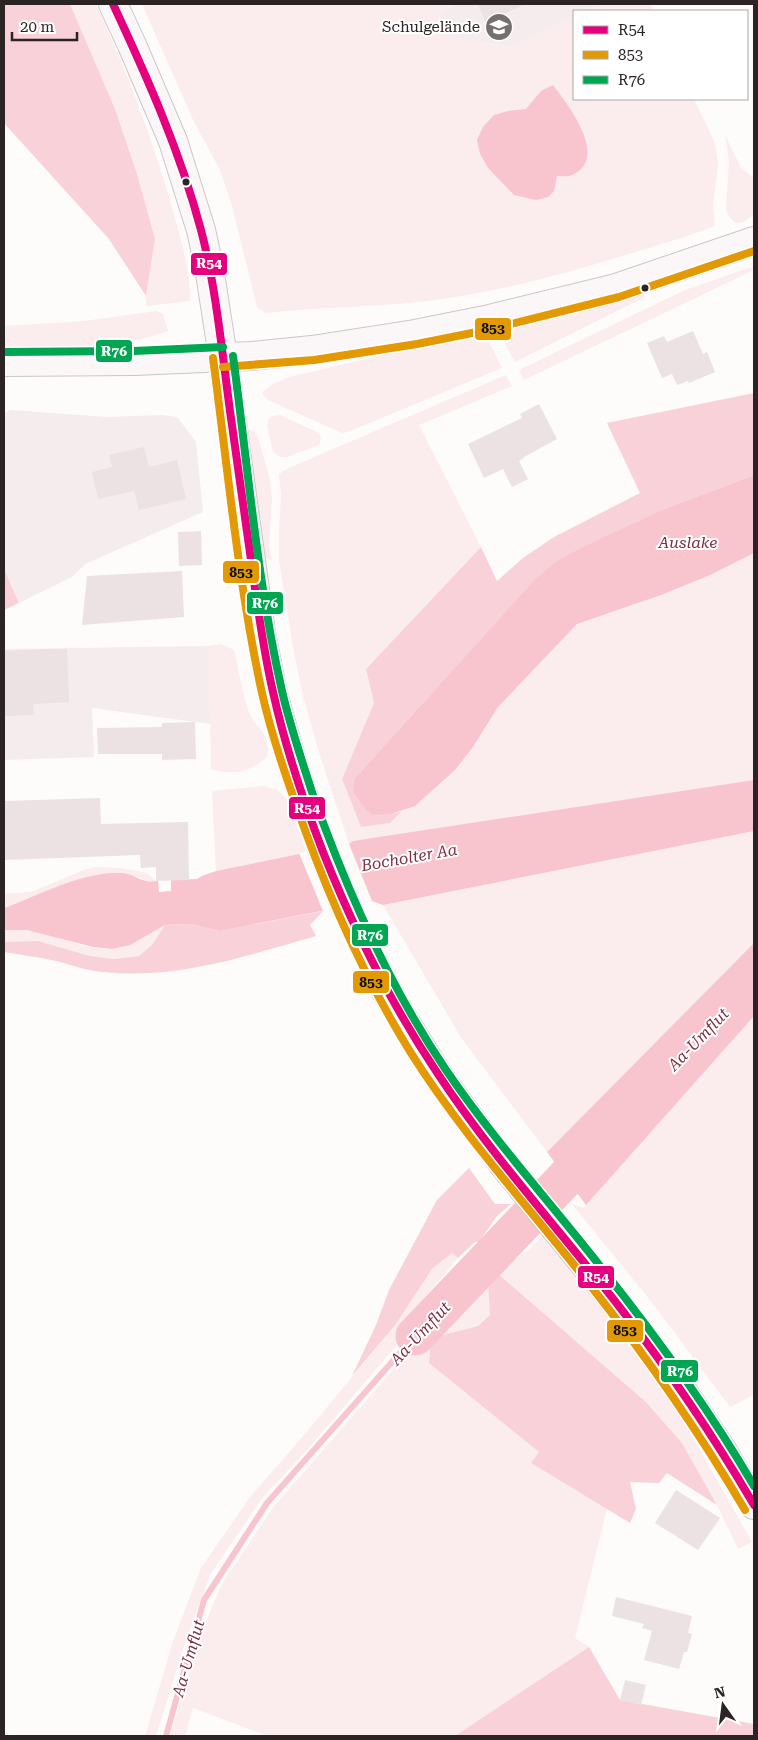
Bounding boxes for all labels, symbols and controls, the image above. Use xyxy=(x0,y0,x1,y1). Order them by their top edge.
scale bar xyxy=(12,10,78,42)
legend xyxy=(573,10,748,100)
school or university icon: Schulgelände xyxy=(484,12,514,42)
text: 20 m xyxy=(20,18,55,36)
place label: Schulgelände xyxy=(382,18,480,36)
text: R54 xyxy=(618,21,646,39)
text: 853 xyxy=(618,46,643,64)
text: R76 xyxy=(618,71,645,89)
unlabelled marker xyxy=(181,177,191,187)
line badge: R54 xyxy=(190,252,228,276)
text: R54 xyxy=(196,255,222,271)
unlabelled marker xyxy=(640,283,650,293)
line badge: 853 xyxy=(474,317,512,341)
text: 853 xyxy=(481,320,505,336)
line badge: R76 xyxy=(95,339,133,363)
text: R76 xyxy=(101,343,127,359)
water label: Auslake xyxy=(658,533,717,552)
line badge: 853 xyxy=(222,560,260,584)
text: 853 xyxy=(229,564,253,580)
line badge: R76 xyxy=(246,591,284,615)
text: R76 xyxy=(252,595,278,611)
line badge: R54 xyxy=(288,796,326,820)
text: R54 xyxy=(294,800,320,816)
water label: Bocholter Aa xyxy=(359,840,459,875)
line badge: R76 xyxy=(351,923,389,947)
text: R76 xyxy=(357,927,383,943)
line badge: 853 xyxy=(352,970,390,994)
text: 853 xyxy=(359,974,383,990)
water label: Aa-Umflut xyxy=(663,1004,733,1075)
line badge: R54 xyxy=(577,1265,615,1289)
text: R54 xyxy=(583,1269,609,1285)
water label: Aa-Umflut xyxy=(386,1298,454,1370)
line badge: 853 xyxy=(606,1319,644,1343)
text: 853 xyxy=(613,1322,637,1338)
line badge: R76 xyxy=(660,1359,699,1383)
text: R76 xyxy=(667,1363,693,1379)
water label: Aa-Umflut xyxy=(168,1617,209,1700)
north arrow xyxy=(698,1680,748,1730)
text: N xyxy=(713,1683,727,1701)

